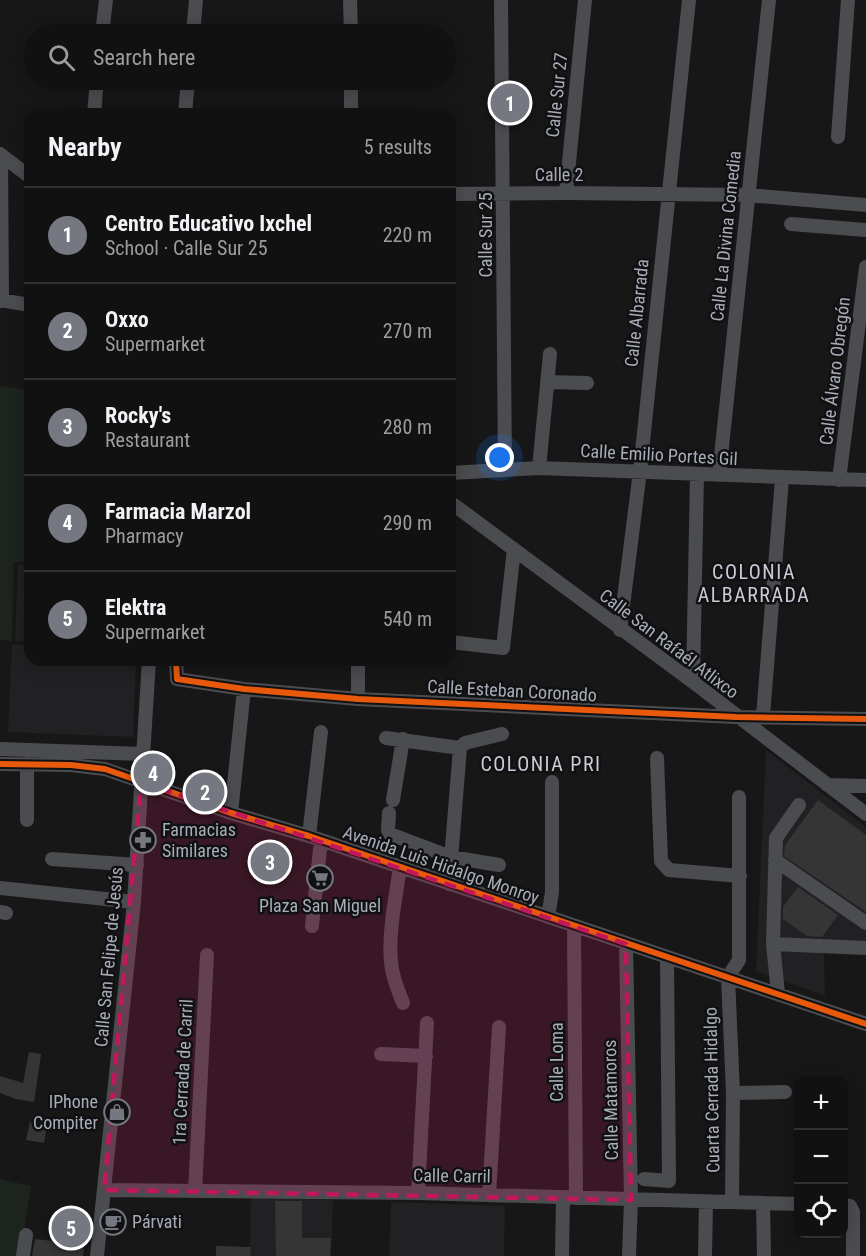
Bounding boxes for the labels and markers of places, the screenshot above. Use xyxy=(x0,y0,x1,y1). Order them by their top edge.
pin: 1 xyxy=(490,80,530,126)
pin: 4 xyxy=(134,750,172,796)
pin: 2 xyxy=(186,770,224,814)
place label: Farmacias Similares xyxy=(162,819,236,861)
pharmacy icon: Farmacias Similares xyxy=(128,825,158,855)
pin: 3 xyxy=(250,840,290,884)
supermarket icon: Plaza San Miguel xyxy=(305,863,335,893)
place label: Plaza San Miguel xyxy=(259,895,381,916)
place label: IPhone Compiter xyxy=(33,1091,99,1133)
shop icon: IPhone Compiter xyxy=(102,1097,132,1127)
pin: 5 xyxy=(52,1206,90,1250)
cafe icon: Párvati xyxy=(98,1207,128,1237)
place label: Párvati xyxy=(132,1211,182,1232)

